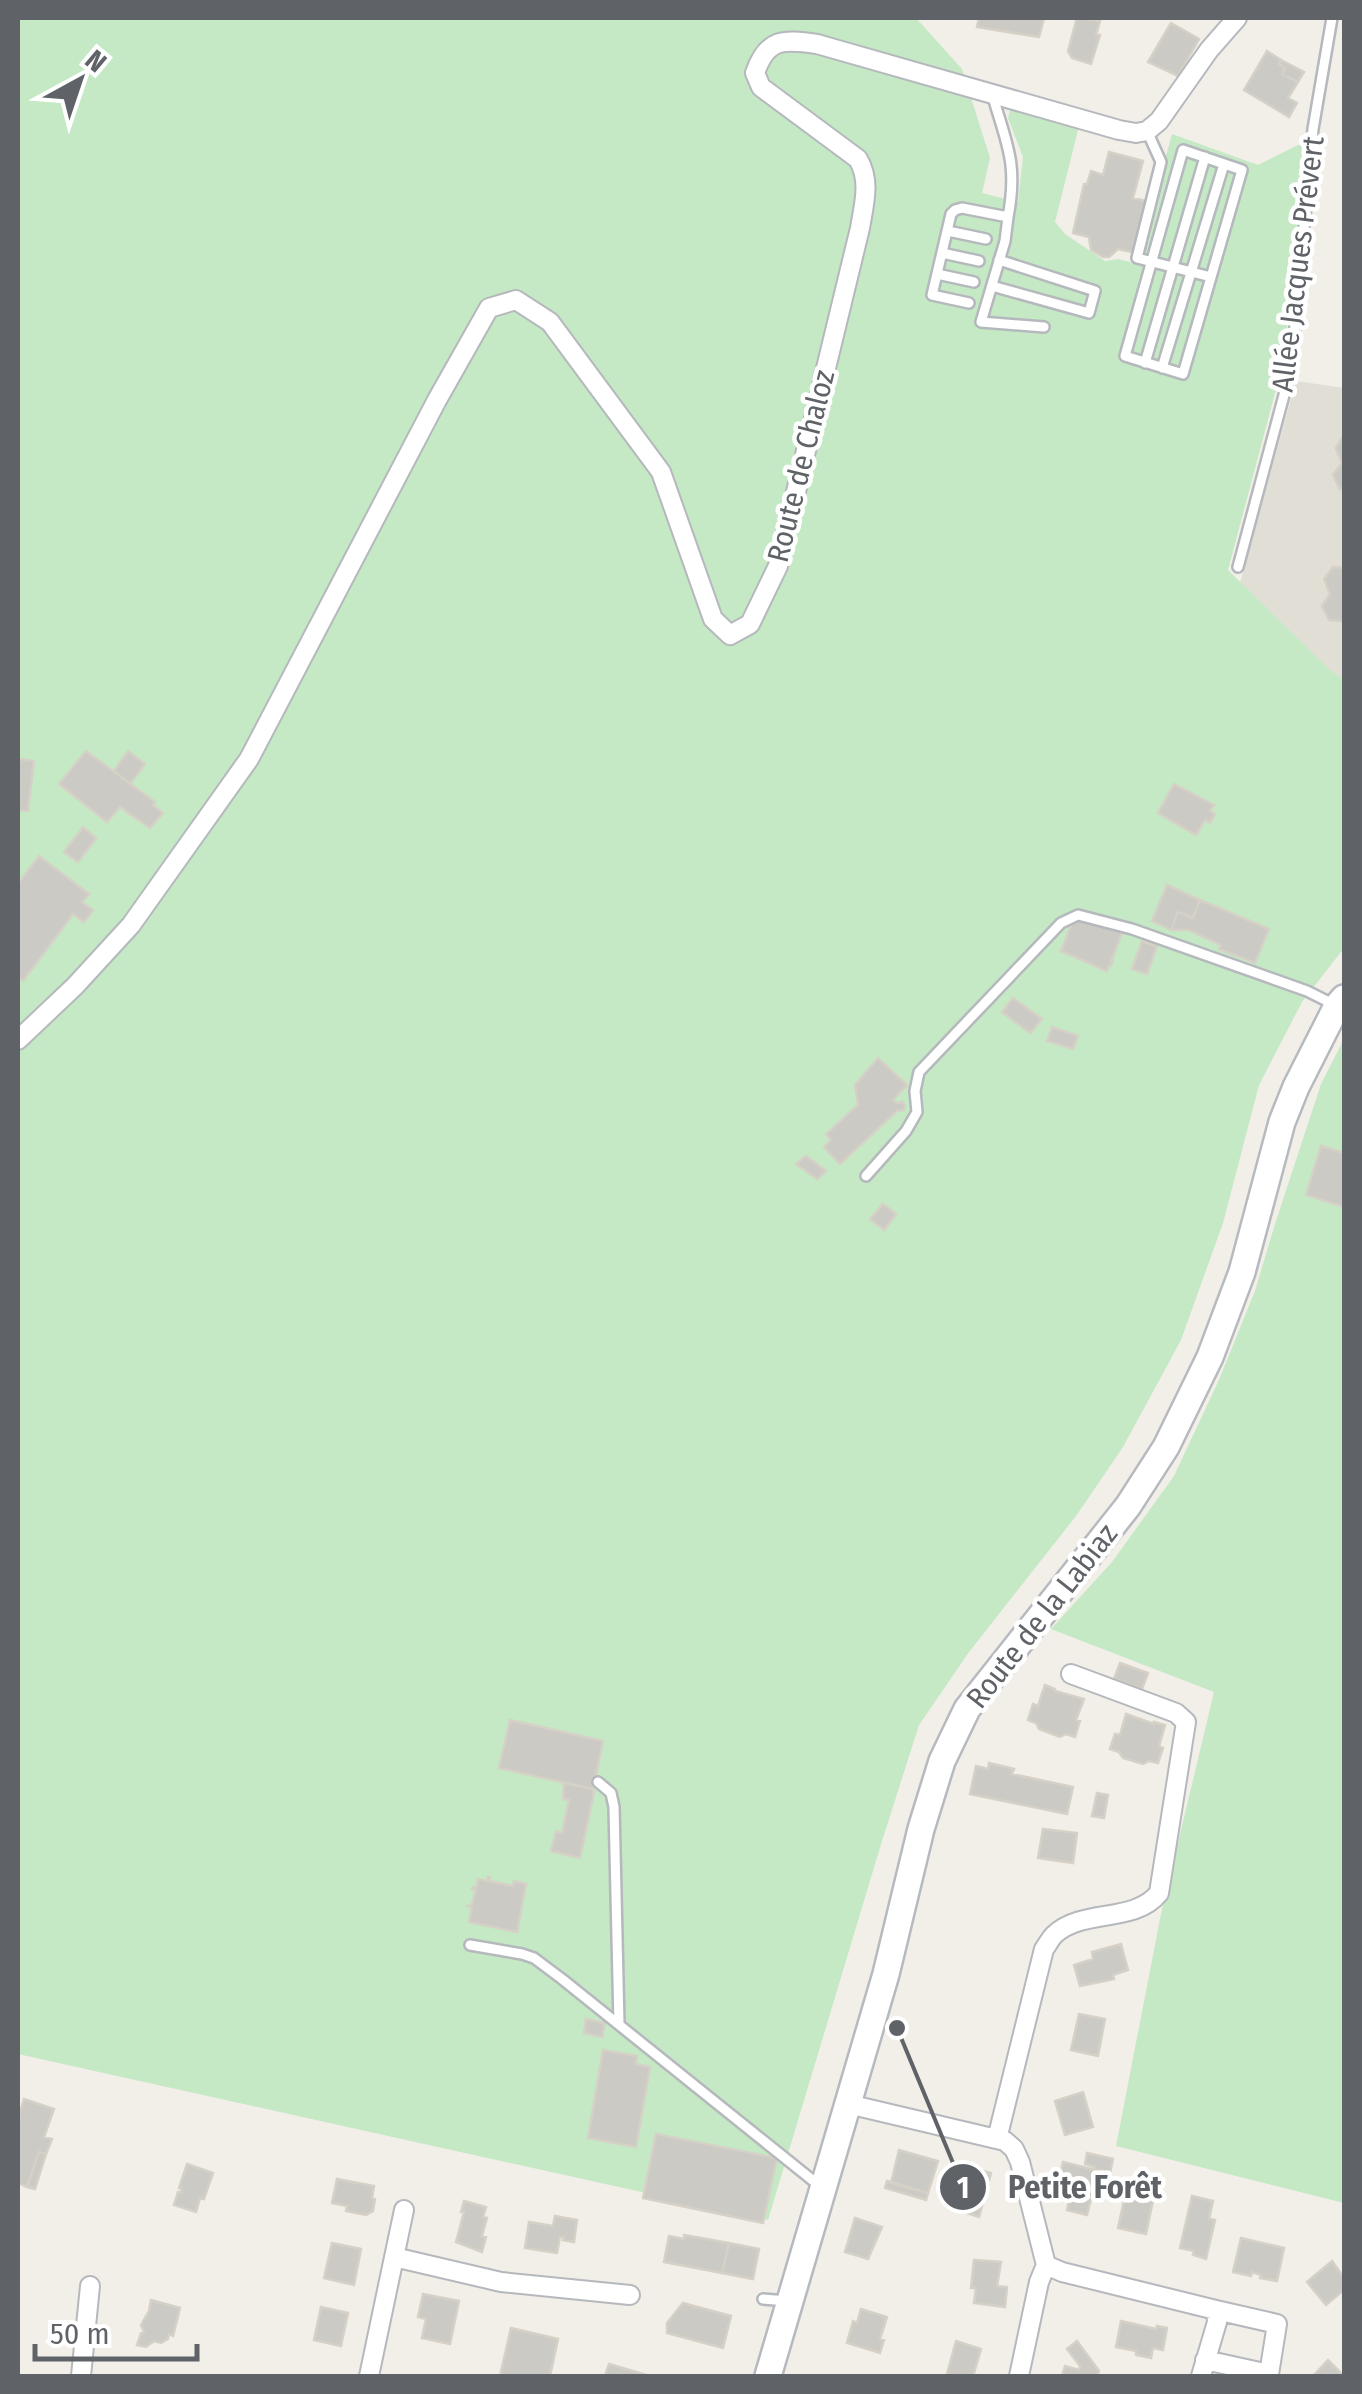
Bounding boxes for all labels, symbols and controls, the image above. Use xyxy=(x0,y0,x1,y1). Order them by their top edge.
north arrow xyxy=(30,30,130,130)
text: N xyxy=(79,43,113,79)
street label: Allée Jacques Prévert xyxy=(1264,134,1332,394)
street label: Route de Chaloz xyxy=(760,366,842,566)
street label: Route de la Labiaz xyxy=(959,1517,1125,1715)
callout: Petite Forêt xyxy=(938,2156,1183,2218)
text: Petite Forêt xyxy=(1008,2168,1163,2206)
text: 1 xyxy=(957,2170,969,2206)
scale bar xyxy=(35,2299,198,2361)
text: 50 m xyxy=(50,2316,110,2352)

